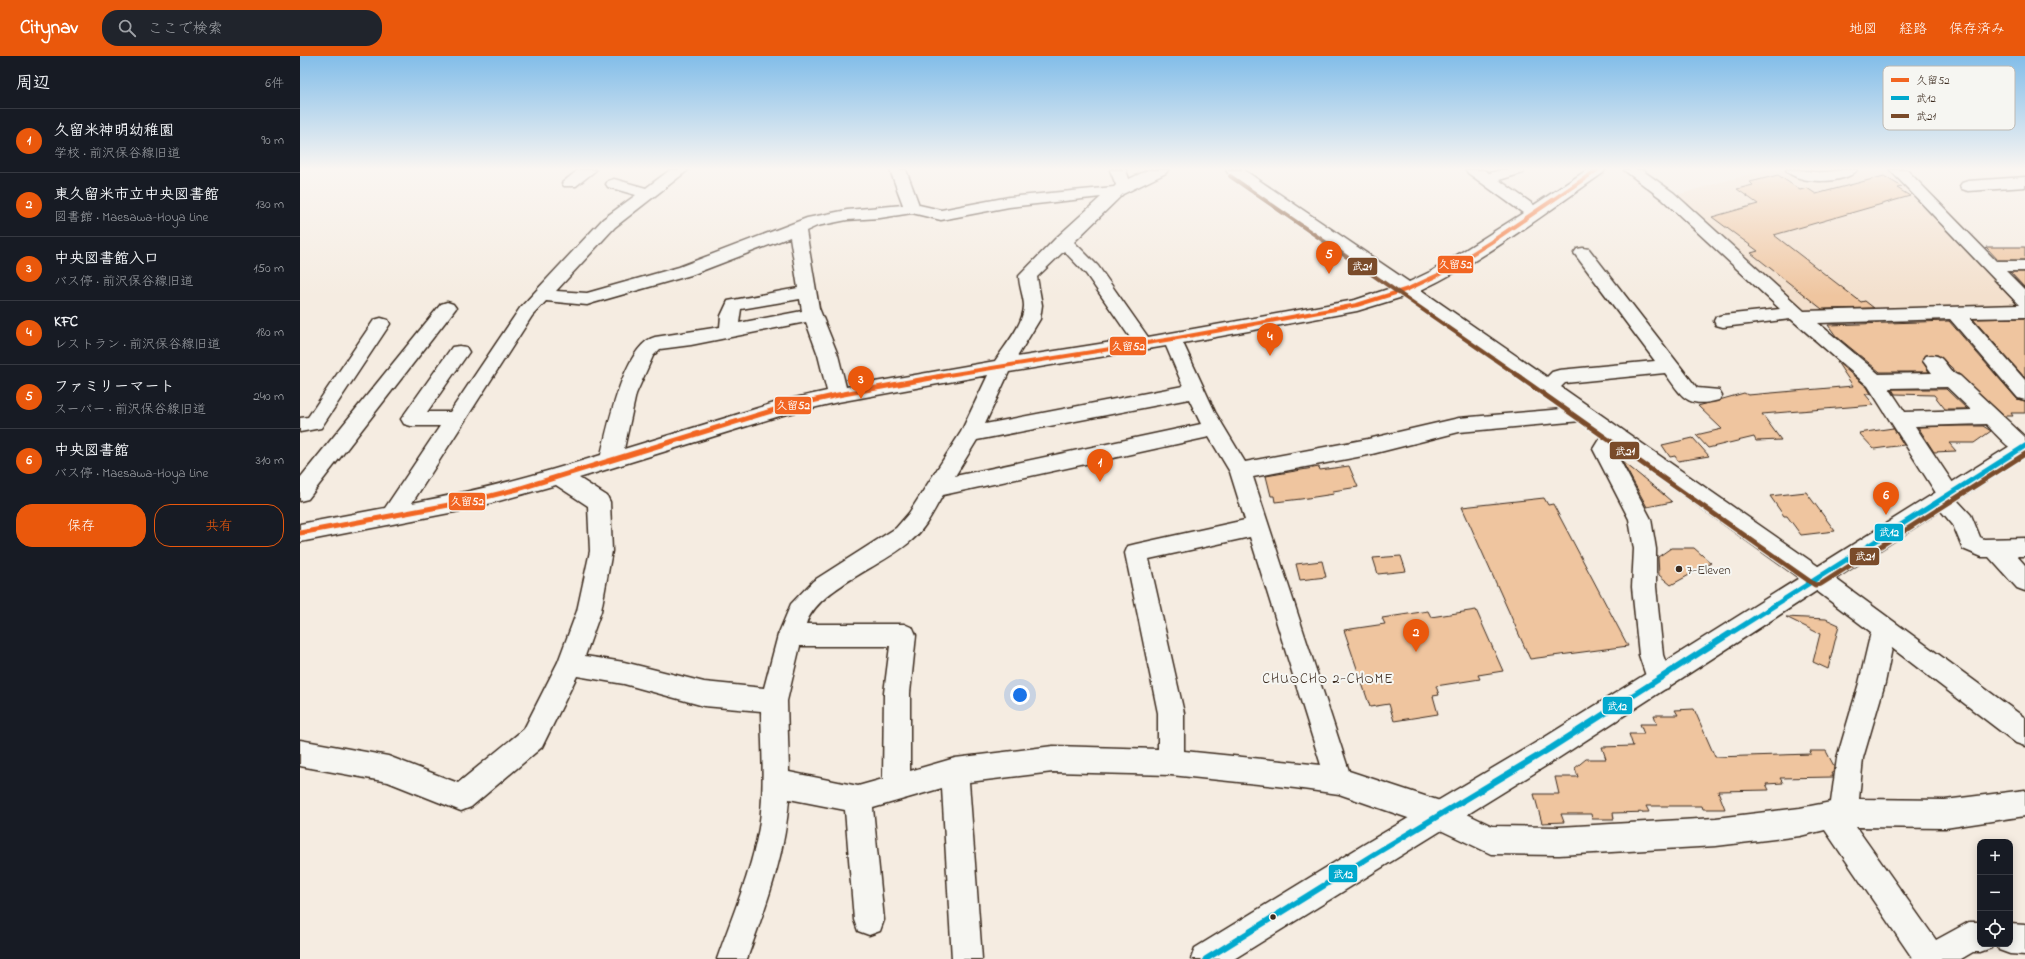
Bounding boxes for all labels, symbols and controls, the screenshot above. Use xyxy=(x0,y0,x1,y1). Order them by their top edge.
search box xyxy=(102,10,382,46)
text: Citynav xyxy=(20,15,78,42)
icon: search xyxy=(116,17,138,39)
text: ここで検索 xyxy=(148,18,223,40)
text: 地図 xyxy=(1849,19,1877,40)
text: 経路 xyxy=(1899,19,1927,40)
text: 保存済み xyxy=(1949,19,2005,40)
legend xyxy=(1883,66,2015,130)
text: 周辺 xyxy=(16,71,50,96)
text: 久留52 xyxy=(1916,73,1950,89)
text: 6件 xyxy=(265,74,284,93)
text: 武12 xyxy=(1916,91,1936,107)
text: 武21 xyxy=(1916,109,1936,125)
text: 久留米神明幼稚園 xyxy=(54,120,174,142)
text: 1 xyxy=(27,131,31,150)
text: 90 m xyxy=(261,131,284,150)
text: 学校 · 前沢保谷線旧道 xyxy=(54,144,180,163)
text: 東久留米市立中央図書館 xyxy=(54,184,219,206)
text: 2 xyxy=(26,195,32,214)
text: 130 m xyxy=(256,195,284,214)
text: 図書館 · Maesawa-Hoya Line xyxy=(54,208,208,227)
pin: 5 xyxy=(1316,241,1342,274)
text: 中央図書館入口 xyxy=(54,248,159,270)
line badge: 久留52 xyxy=(1437,255,1474,274)
line badge: 武21 xyxy=(1347,257,1378,276)
text: 久留52 xyxy=(1438,257,1472,273)
text: 3 xyxy=(26,259,32,278)
text: 150 m xyxy=(253,259,284,278)
text: 武21 xyxy=(1352,259,1372,275)
text: バス停 · 前沢保谷線旧道 xyxy=(54,272,193,291)
text: KFC xyxy=(54,311,78,333)
text: 4 xyxy=(26,323,32,342)
text: 180 m xyxy=(256,323,284,342)
pin: 4 xyxy=(1257,323,1283,356)
text: レストラン · 前沢保谷線旧道 xyxy=(54,335,220,354)
line badge: 久留52 xyxy=(1109,336,1147,356)
text: 久留52 xyxy=(1111,339,1145,355)
pin: 3 xyxy=(848,366,874,399)
text: ファミリーマート xyxy=(54,376,175,398)
text: 5 xyxy=(25,387,33,406)
text: 240 m xyxy=(253,387,284,406)
line badge: 久留52 xyxy=(774,396,812,415)
text: 久留52 xyxy=(776,398,810,414)
text: スーパー · 前沢保谷線旧道 xyxy=(54,400,206,419)
text: 中央図書館 xyxy=(54,440,129,462)
line badge: 武21 xyxy=(1609,441,1640,460)
text: 武21 xyxy=(1615,444,1635,460)
pin: 1 xyxy=(1087,449,1113,482)
text: 6 xyxy=(26,451,32,470)
text: 310 m xyxy=(256,451,284,470)
text: バス停 · Maesawa-Hoya Line xyxy=(54,464,208,483)
pin: 6 xyxy=(1873,482,1899,515)
line badge: 久留52 xyxy=(448,492,486,511)
text: 久留52 xyxy=(450,494,484,510)
button: 保存 xyxy=(16,504,146,547)
button: 共有 xyxy=(154,504,284,547)
line badge: 武12 xyxy=(1874,523,1904,542)
text: 武12 xyxy=(1879,525,1900,541)
line badge: 武21 xyxy=(1849,547,1880,566)
text: 武21 xyxy=(1855,549,1875,565)
place label: 7-Eleven xyxy=(1687,561,1731,580)
marker: 7-Eleven xyxy=(1674,564,1684,574)
pin: 2 xyxy=(1403,619,1429,652)
district label: CHUOCHO 2-CHOME xyxy=(1262,669,1394,690)
your location xyxy=(1010,685,1030,705)
line badge: 武12 xyxy=(1602,696,1633,715)
text: 武12 xyxy=(1607,699,1628,715)
map controls xyxy=(1977,839,2013,947)
button: + xyxy=(1977,839,2013,875)
line badge: 武12 xyxy=(1328,864,1358,883)
text: 武12 xyxy=(1333,867,1354,883)
button: − xyxy=(1977,875,2013,911)
button: locate xyxy=(1977,911,2013,947)
unlabelled marker xyxy=(1268,912,1278,922)

